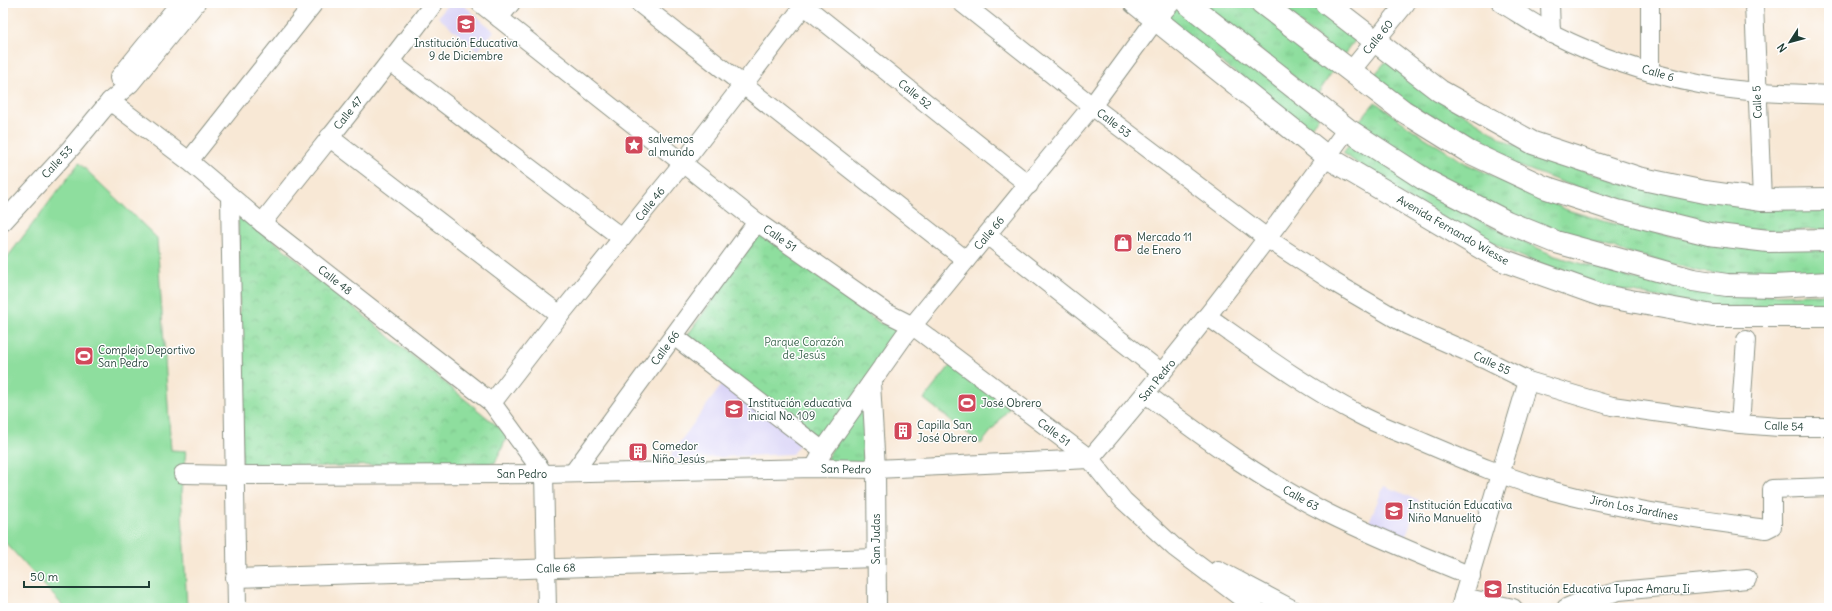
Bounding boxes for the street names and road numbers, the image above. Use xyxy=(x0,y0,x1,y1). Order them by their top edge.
street label: Calle 60 xyxy=(1360,17,1396,57)
street label: Calle 6 xyxy=(1640,62,1676,84)
street label: Calle 52 xyxy=(895,76,935,112)
street label: Calle 5 xyxy=(1749,85,1765,119)
street label: Calle 47 xyxy=(330,93,366,132)
street label: Calle 53 xyxy=(1094,106,1134,140)
street label: Calle 53 xyxy=(38,143,76,181)
street label: Calle 46 xyxy=(632,184,668,224)
street label: Avenida Fernando Wiesse xyxy=(1394,192,1512,268)
street label: Calle 66 xyxy=(971,213,1007,253)
street label: Calle 51 xyxy=(761,221,799,255)
street label: Calle 48 xyxy=(315,262,355,298)
street label: Calle 66 xyxy=(648,328,682,368)
street label: Calle 55 xyxy=(1471,348,1513,378)
street label: San Pedro xyxy=(1136,356,1178,404)
street label: Calle 51 xyxy=(1035,415,1073,449)
street label: Calle 54 xyxy=(1764,418,1804,434)
street label: San Pedro xyxy=(821,462,871,476)
street label: San Pedro xyxy=(497,467,547,481)
street label: Calle 63 xyxy=(1280,482,1322,514)
street label: Jirón Los Jardínes xyxy=(1589,493,1679,523)
street label: San Judas xyxy=(869,513,883,565)
street label: Calle 68 xyxy=(536,560,576,576)

